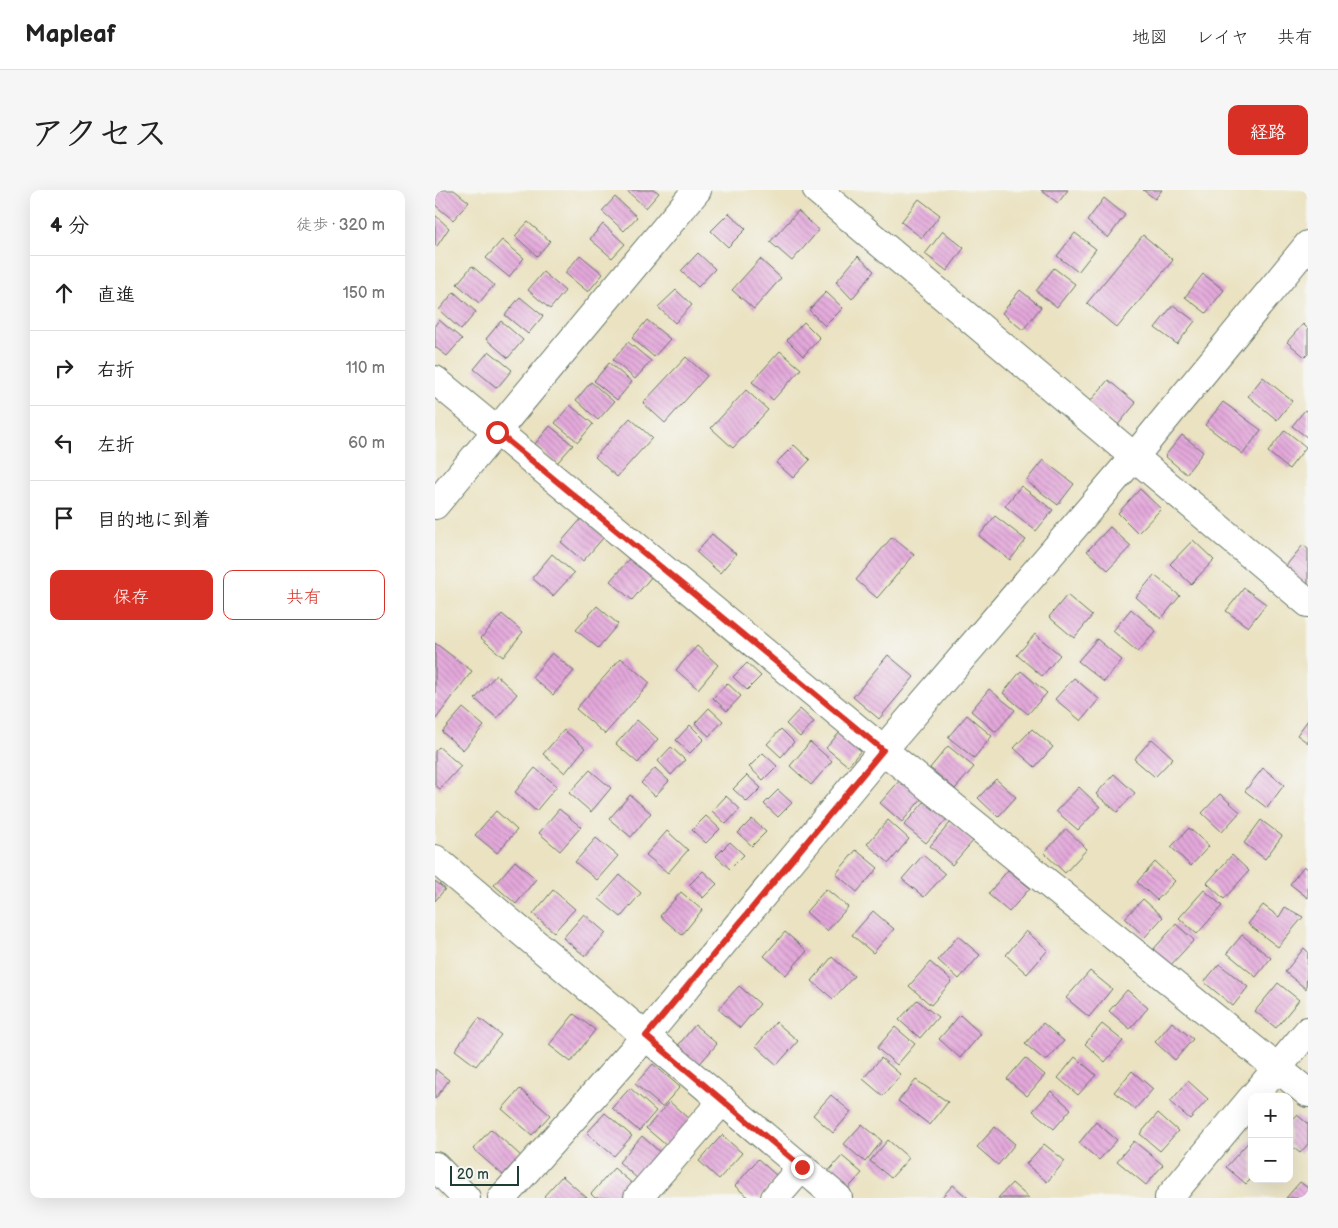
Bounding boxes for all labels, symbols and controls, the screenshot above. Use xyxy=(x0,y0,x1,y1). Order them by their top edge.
text: Mapleaf xyxy=(25,20,116,49)
text: 地図 xyxy=(1132,27,1168,48)
text: レイヤ xyxy=(1196,27,1249,48)
text: 共有 xyxy=(1277,27,1313,48)
button: 経路 xyxy=(1228,105,1308,155)
text: アクセス xyxy=(30,113,168,156)
text: 4 分 xyxy=(50,213,89,238)
text: 徒歩 · 320 m xyxy=(296,216,385,235)
icon: ahead xyxy=(50,279,78,307)
text: 直進 xyxy=(97,284,135,307)
text: 150 m xyxy=(343,284,385,303)
icon: right xyxy=(50,354,78,382)
text: 右折 xyxy=(97,359,135,382)
text: 110 m xyxy=(346,359,385,378)
route start xyxy=(486,421,509,444)
icon: left xyxy=(50,429,78,457)
text: 左折 xyxy=(97,434,135,457)
text: 60 m xyxy=(348,434,385,453)
icon: arrive xyxy=(50,504,78,532)
text: 目的地に到着 xyxy=(97,509,211,532)
button: 保存 xyxy=(50,570,213,620)
button: 共有 xyxy=(223,570,385,620)
map controls xyxy=(1248,1093,1293,1183)
button: + xyxy=(1248,1093,1293,1138)
button: − xyxy=(1248,1138,1293,1183)
route end xyxy=(791,1156,814,1179)
scale bar xyxy=(450,1163,519,1186)
text: 20 m xyxy=(457,1166,489,1183)

